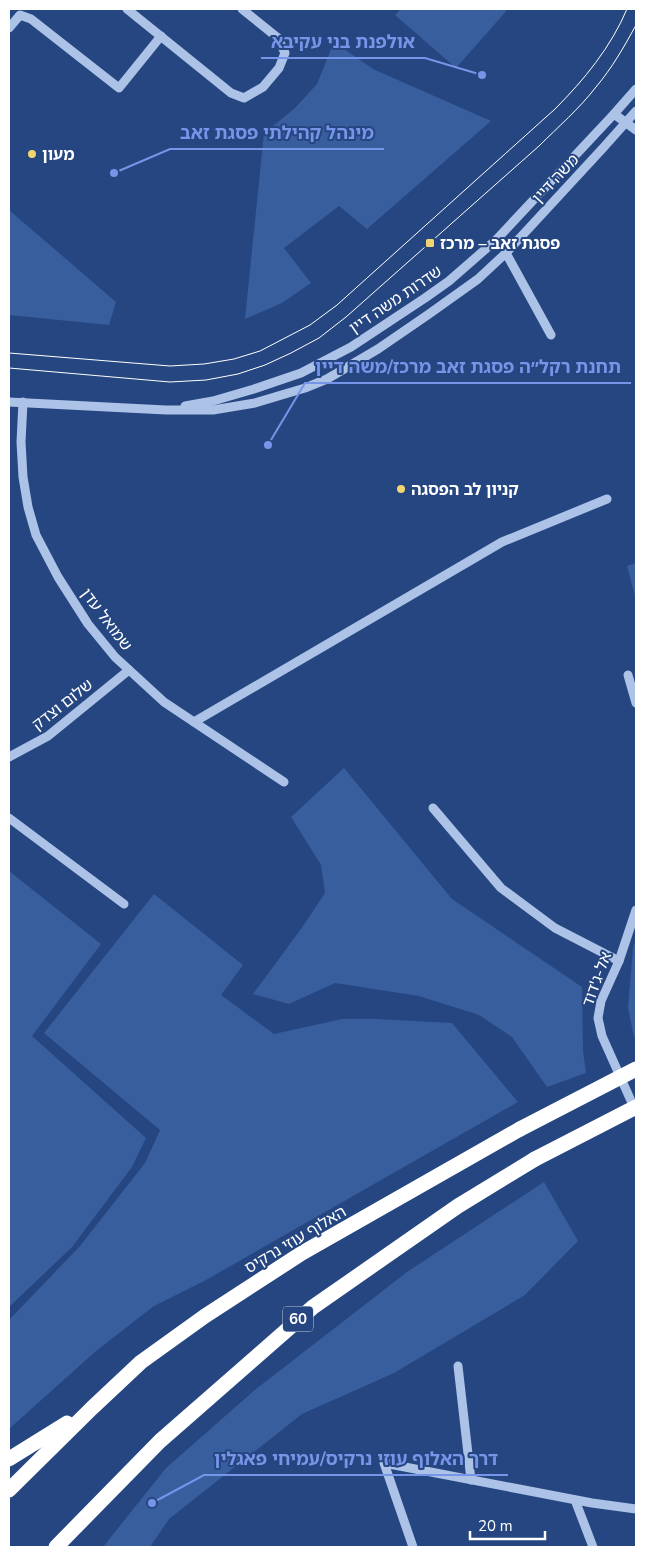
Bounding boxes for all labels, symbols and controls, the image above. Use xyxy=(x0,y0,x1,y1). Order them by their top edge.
callout: אולפנת בני עקיבא xyxy=(261,25,425,58)
text: אולפנת בני עקיבא xyxy=(271,30,415,54)
callout: מינהל קהילתי פסגת זאב xyxy=(170,116,384,149)
text: מינהל קהילתי פסגת זאב xyxy=(180,121,374,145)
place label: מעון xyxy=(42,144,74,166)
marker: מעון xyxy=(26,148,38,160)
street label: משה דיין xyxy=(527,149,584,208)
place label: פסגת זאב – מרכז xyxy=(440,233,560,255)
marker: פסגת זאב – מרכז xyxy=(424,237,436,249)
street label: שדרות משה דיין xyxy=(345,261,446,339)
callout: תחנת רקל״ה פסגת זאב מרכז/משה דיין xyxy=(305,350,631,383)
text: תחנת רקל״ה פסגת זאב מרכז/משה דיין xyxy=(315,355,621,379)
place label: קניון לב הפסגה xyxy=(411,479,519,501)
marker: קניון לב הפסגה xyxy=(395,483,407,495)
street label: שמואל עדן xyxy=(75,584,137,655)
street label: שלום וצדק xyxy=(28,674,98,736)
street label: אל-ג'דוד xyxy=(577,949,617,1010)
street label: האלוף עוזי נרקיס xyxy=(241,1201,350,1279)
road number: 60 xyxy=(283,1306,313,1332)
callout: דרך האלוף עוזי נרקיס/עמיחי פאגלין xyxy=(204,1442,508,1475)
text: דרך האלוף עוזי נרקיס/עמיחי פאגלין xyxy=(214,1447,498,1471)
scale bar xyxy=(470,1508,545,1540)
text: 20 m xyxy=(478,1516,513,1536)

